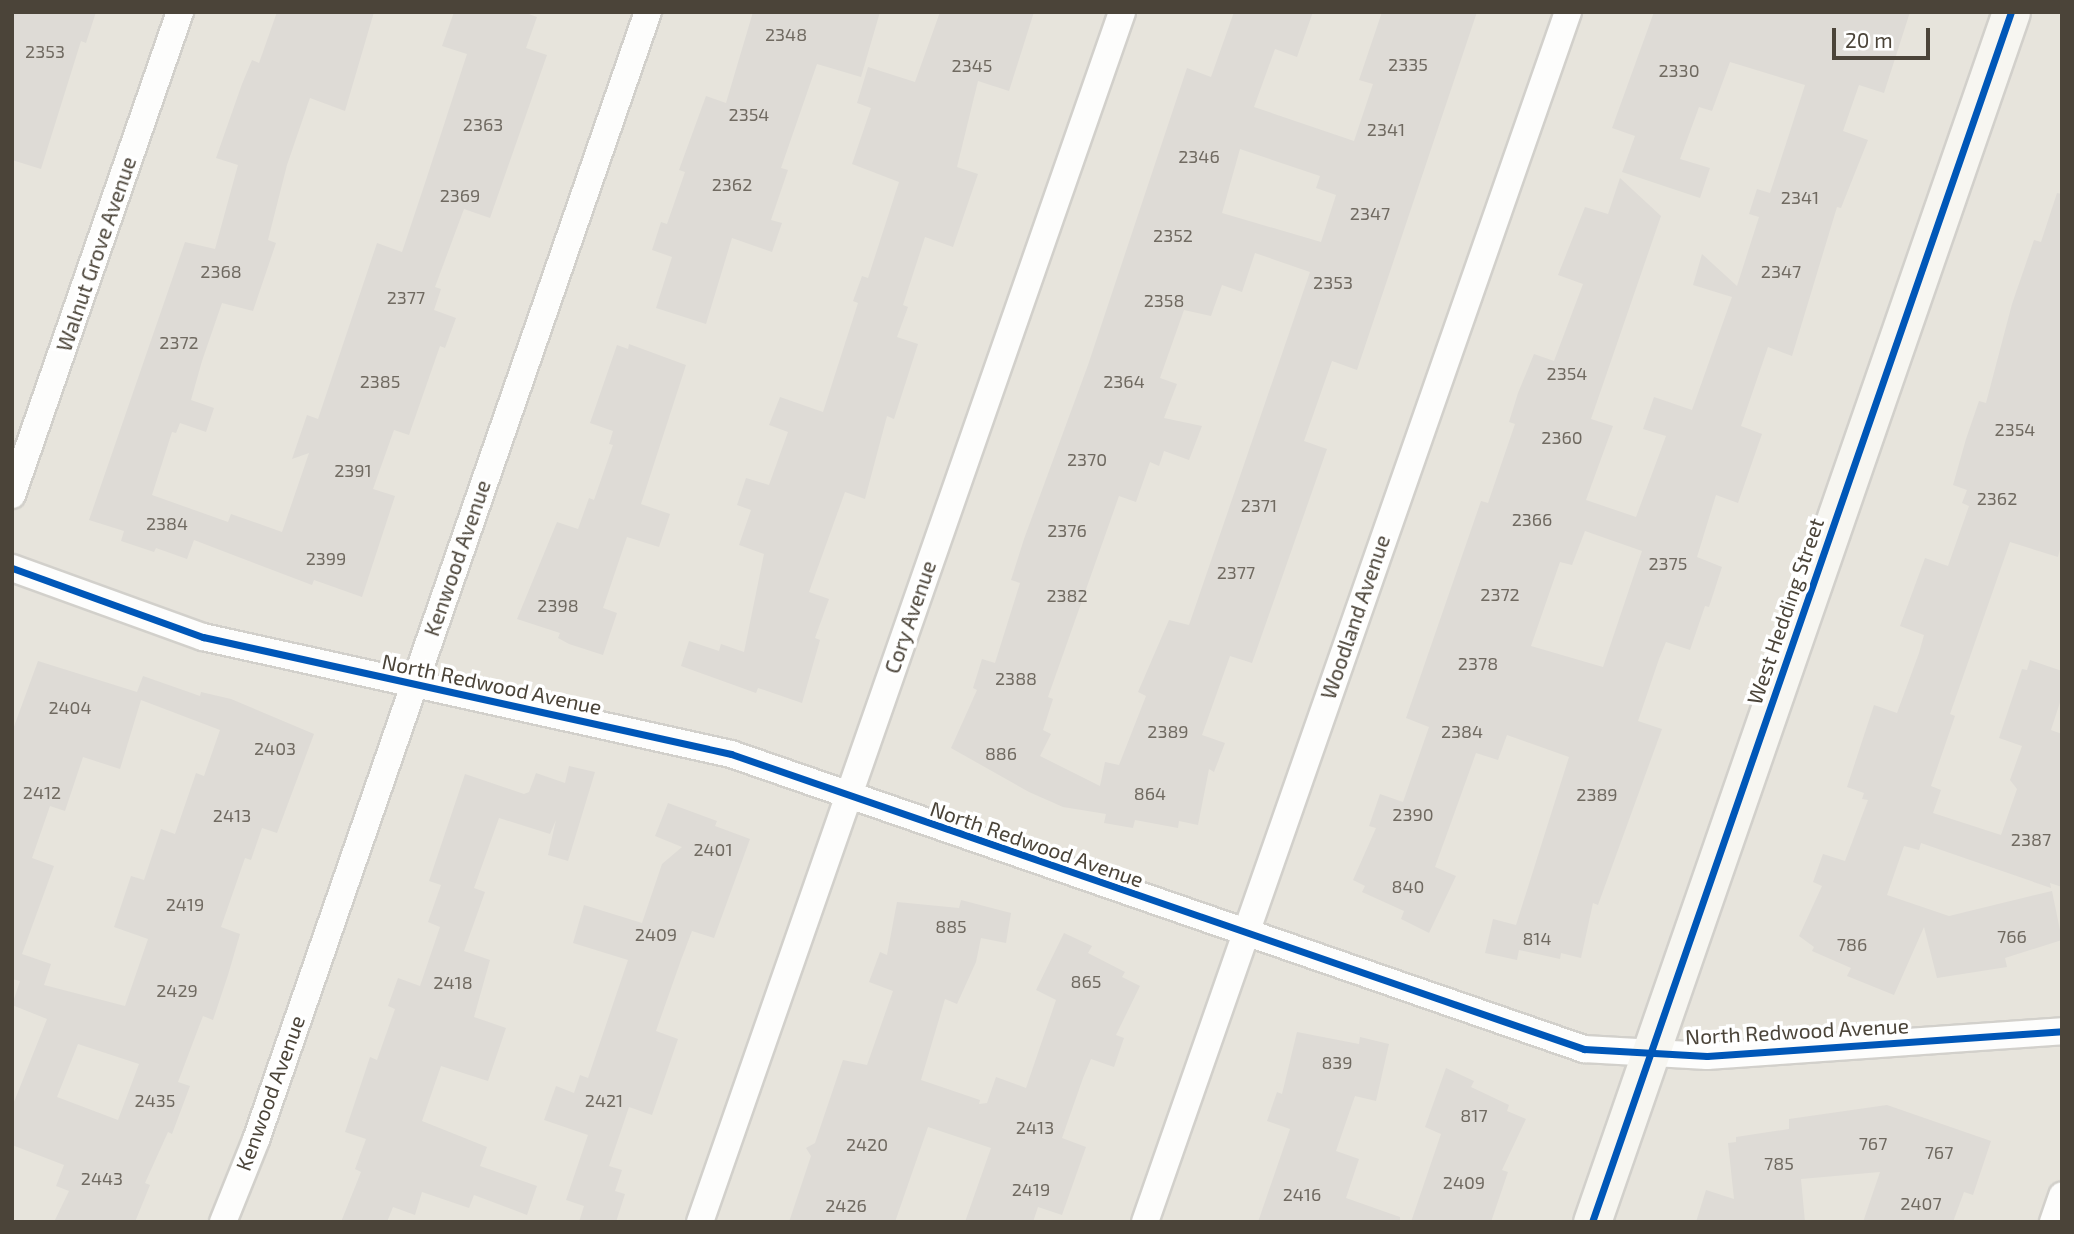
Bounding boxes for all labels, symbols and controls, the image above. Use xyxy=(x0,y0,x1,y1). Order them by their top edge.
scale bar xyxy=(1836,14,1934,58)
house number: 2348 xyxy=(765,23,807,45)
text: 20 m xyxy=(1845,27,1893,52)
house number: 2353 xyxy=(25,40,65,62)
house number: 2335 xyxy=(1388,53,1428,75)
house number: 2345 xyxy=(952,54,992,76)
house number: 2330 xyxy=(1659,59,1699,81)
house number: 2354 xyxy=(729,103,769,125)
house number: 2363 xyxy=(463,113,503,135)
house number: 2341 xyxy=(1367,118,1405,140)
house number: 2346 xyxy=(1178,145,1220,167)
street label: Walnut Grove Avenue xyxy=(51,153,141,355)
house number: 2362 xyxy=(712,173,752,195)
house number: 2369 xyxy=(440,184,480,206)
house number: 2341 xyxy=(1781,186,1819,208)
house number: 2347 xyxy=(1350,202,1390,224)
house number: 2352 xyxy=(1153,224,1193,246)
house number: 2368 xyxy=(200,260,242,282)
house number: 2347 xyxy=(1761,260,1801,282)
house number: 2353 xyxy=(1313,271,1353,293)
house number: 2377 xyxy=(387,286,425,308)
house number: 2358 xyxy=(1144,289,1184,311)
house number: 2372 xyxy=(159,331,199,353)
house number: 2354 xyxy=(1547,362,1587,384)
house number: 2385 xyxy=(360,370,400,392)
house number: 2364 xyxy=(1103,370,1145,392)
house number: 2354 xyxy=(1995,418,2035,440)
house number: 2360 xyxy=(1541,426,1583,448)
house number: 2370 xyxy=(1067,448,1107,470)
house number: 2391 xyxy=(334,459,372,481)
street label: Kenwood Avenue xyxy=(418,476,496,640)
house number: 2362 xyxy=(1977,487,2017,509)
house number: 2371 xyxy=(1241,494,1277,516)
house number: 2366 xyxy=(1512,508,1552,530)
house number: 2384 xyxy=(146,512,188,534)
street label: West Hedding Street xyxy=(1741,514,1829,708)
house number: 2376 xyxy=(1047,519,1087,541)
street label: Woodland Avenue xyxy=(1315,531,1395,703)
house number: 2399 xyxy=(306,547,346,569)
house number: 2375 xyxy=(1649,552,1687,574)
street label: Cory Avenue xyxy=(879,557,941,677)
house number: 2377 xyxy=(1217,561,1255,583)
house number: 2372 xyxy=(1480,583,1520,605)
house number: 2382 xyxy=(1046,584,1088,606)
house number: 2398 xyxy=(537,594,579,616)
street label: North Redwood Avenue xyxy=(380,648,604,720)
house number: 2378 xyxy=(1458,652,1498,674)
house number: 2388 xyxy=(995,667,1037,689)
house number: 2404 xyxy=(48,696,92,718)
house number: 2389 xyxy=(1147,720,1189,742)
house number: 2384 xyxy=(1441,720,1483,742)
house number: 2403 xyxy=(254,737,296,759)
house number: 886 xyxy=(985,742,1017,764)
house number: 2412 xyxy=(23,781,61,803)
house number: 864 xyxy=(1134,782,1166,804)
house number: 2389 xyxy=(1576,783,1618,805)
street label: North Redwood Avenue xyxy=(927,796,1147,892)
house number: 2390 xyxy=(1392,803,1434,825)
house number: 2413 xyxy=(213,804,251,826)
house number: 2387 xyxy=(2011,828,2051,850)
house number: 2401 xyxy=(693,838,733,860)
house number: 840 xyxy=(1392,875,1424,897)
house number: 2419 xyxy=(166,893,204,915)
house number: 885 xyxy=(935,915,967,937)
house number: 2409 xyxy=(635,923,677,945)
house number: 766 xyxy=(1997,925,2027,947)
house number: 814 xyxy=(1522,927,1552,949)
house number: 786 xyxy=(1837,933,1867,955)
house number: 865 xyxy=(1071,970,1101,992)
house number: 2418 xyxy=(433,971,473,993)
house number: 2429 xyxy=(156,979,198,1001)
street label: Kenwood Avenue xyxy=(230,1012,310,1174)
street label: North Redwood Avenue xyxy=(1684,1013,1910,1049)
house number: 839 xyxy=(1321,1051,1353,1073)
house number: 2435 xyxy=(135,1089,175,1111)
house number: 2421 xyxy=(585,1089,623,1111)
house number: 817 xyxy=(1460,1104,1488,1126)
house number: 2413 xyxy=(1016,1116,1054,1138)
house number: 767 xyxy=(1859,1132,1887,1154)
house number: 2420 xyxy=(846,1133,888,1155)
house number: 767 xyxy=(1925,1141,1953,1163)
house number: 785 xyxy=(1764,1152,1794,1174)
house number: 2443 xyxy=(81,1167,123,1189)
house number: 2409 xyxy=(1443,1171,1485,1193)
house number: 2419 xyxy=(1012,1178,1050,1200)
house number: 2416 xyxy=(1283,1183,1321,1205)
house number: 2407 xyxy=(1900,1192,1942,1214)
house number: 2426 xyxy=(825,1194,867,1216)

